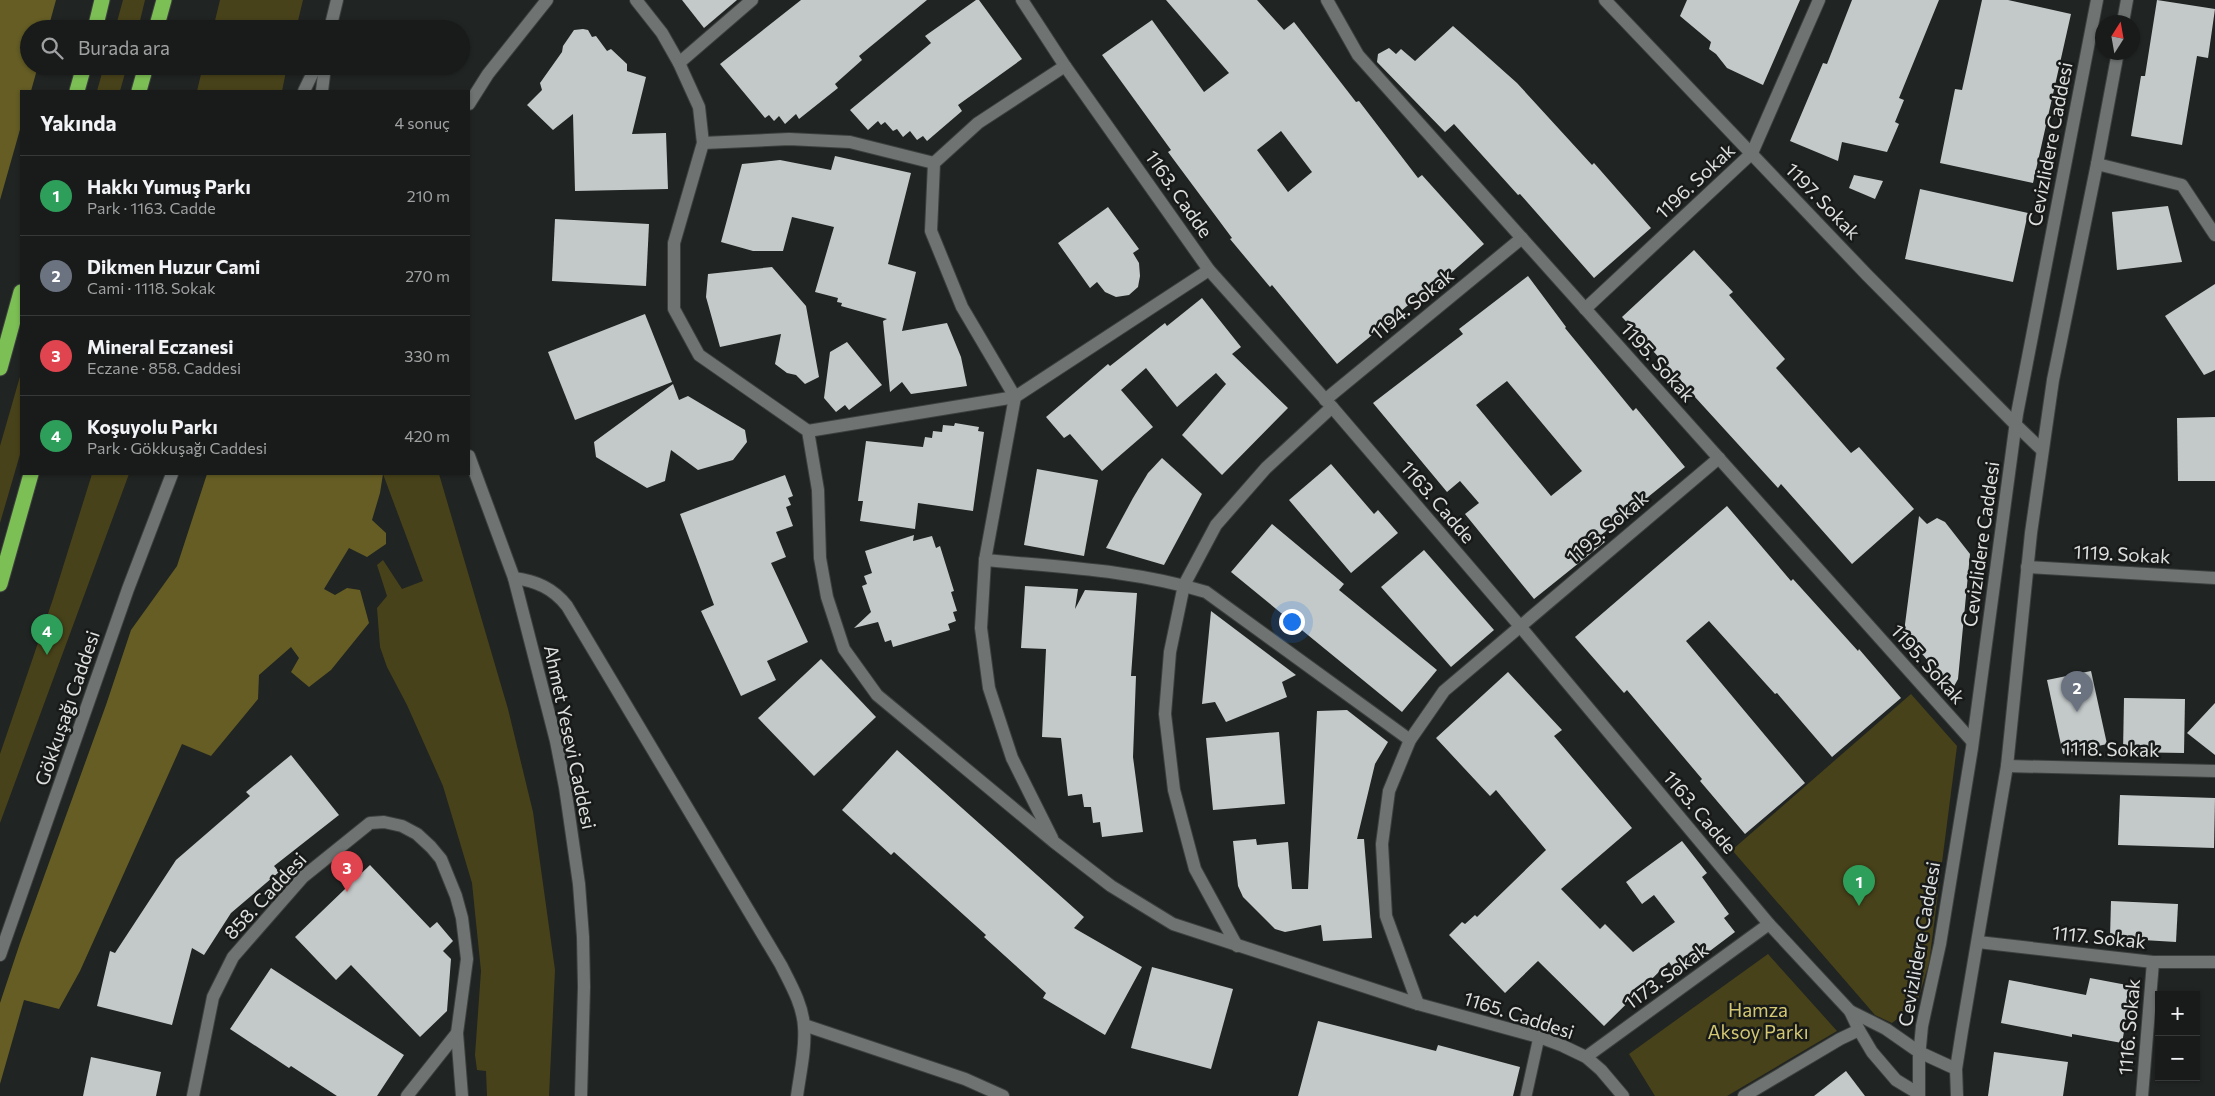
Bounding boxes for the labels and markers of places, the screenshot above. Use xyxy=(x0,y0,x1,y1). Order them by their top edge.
pin: 4 xyxy=(31,614,63,655)
pin: 2 xyxy=(2061,671,2093,712)
pin: 3 xyxy=(331,851,363,892)
pin: 1 xyxy=(1843,865,1875,906)

